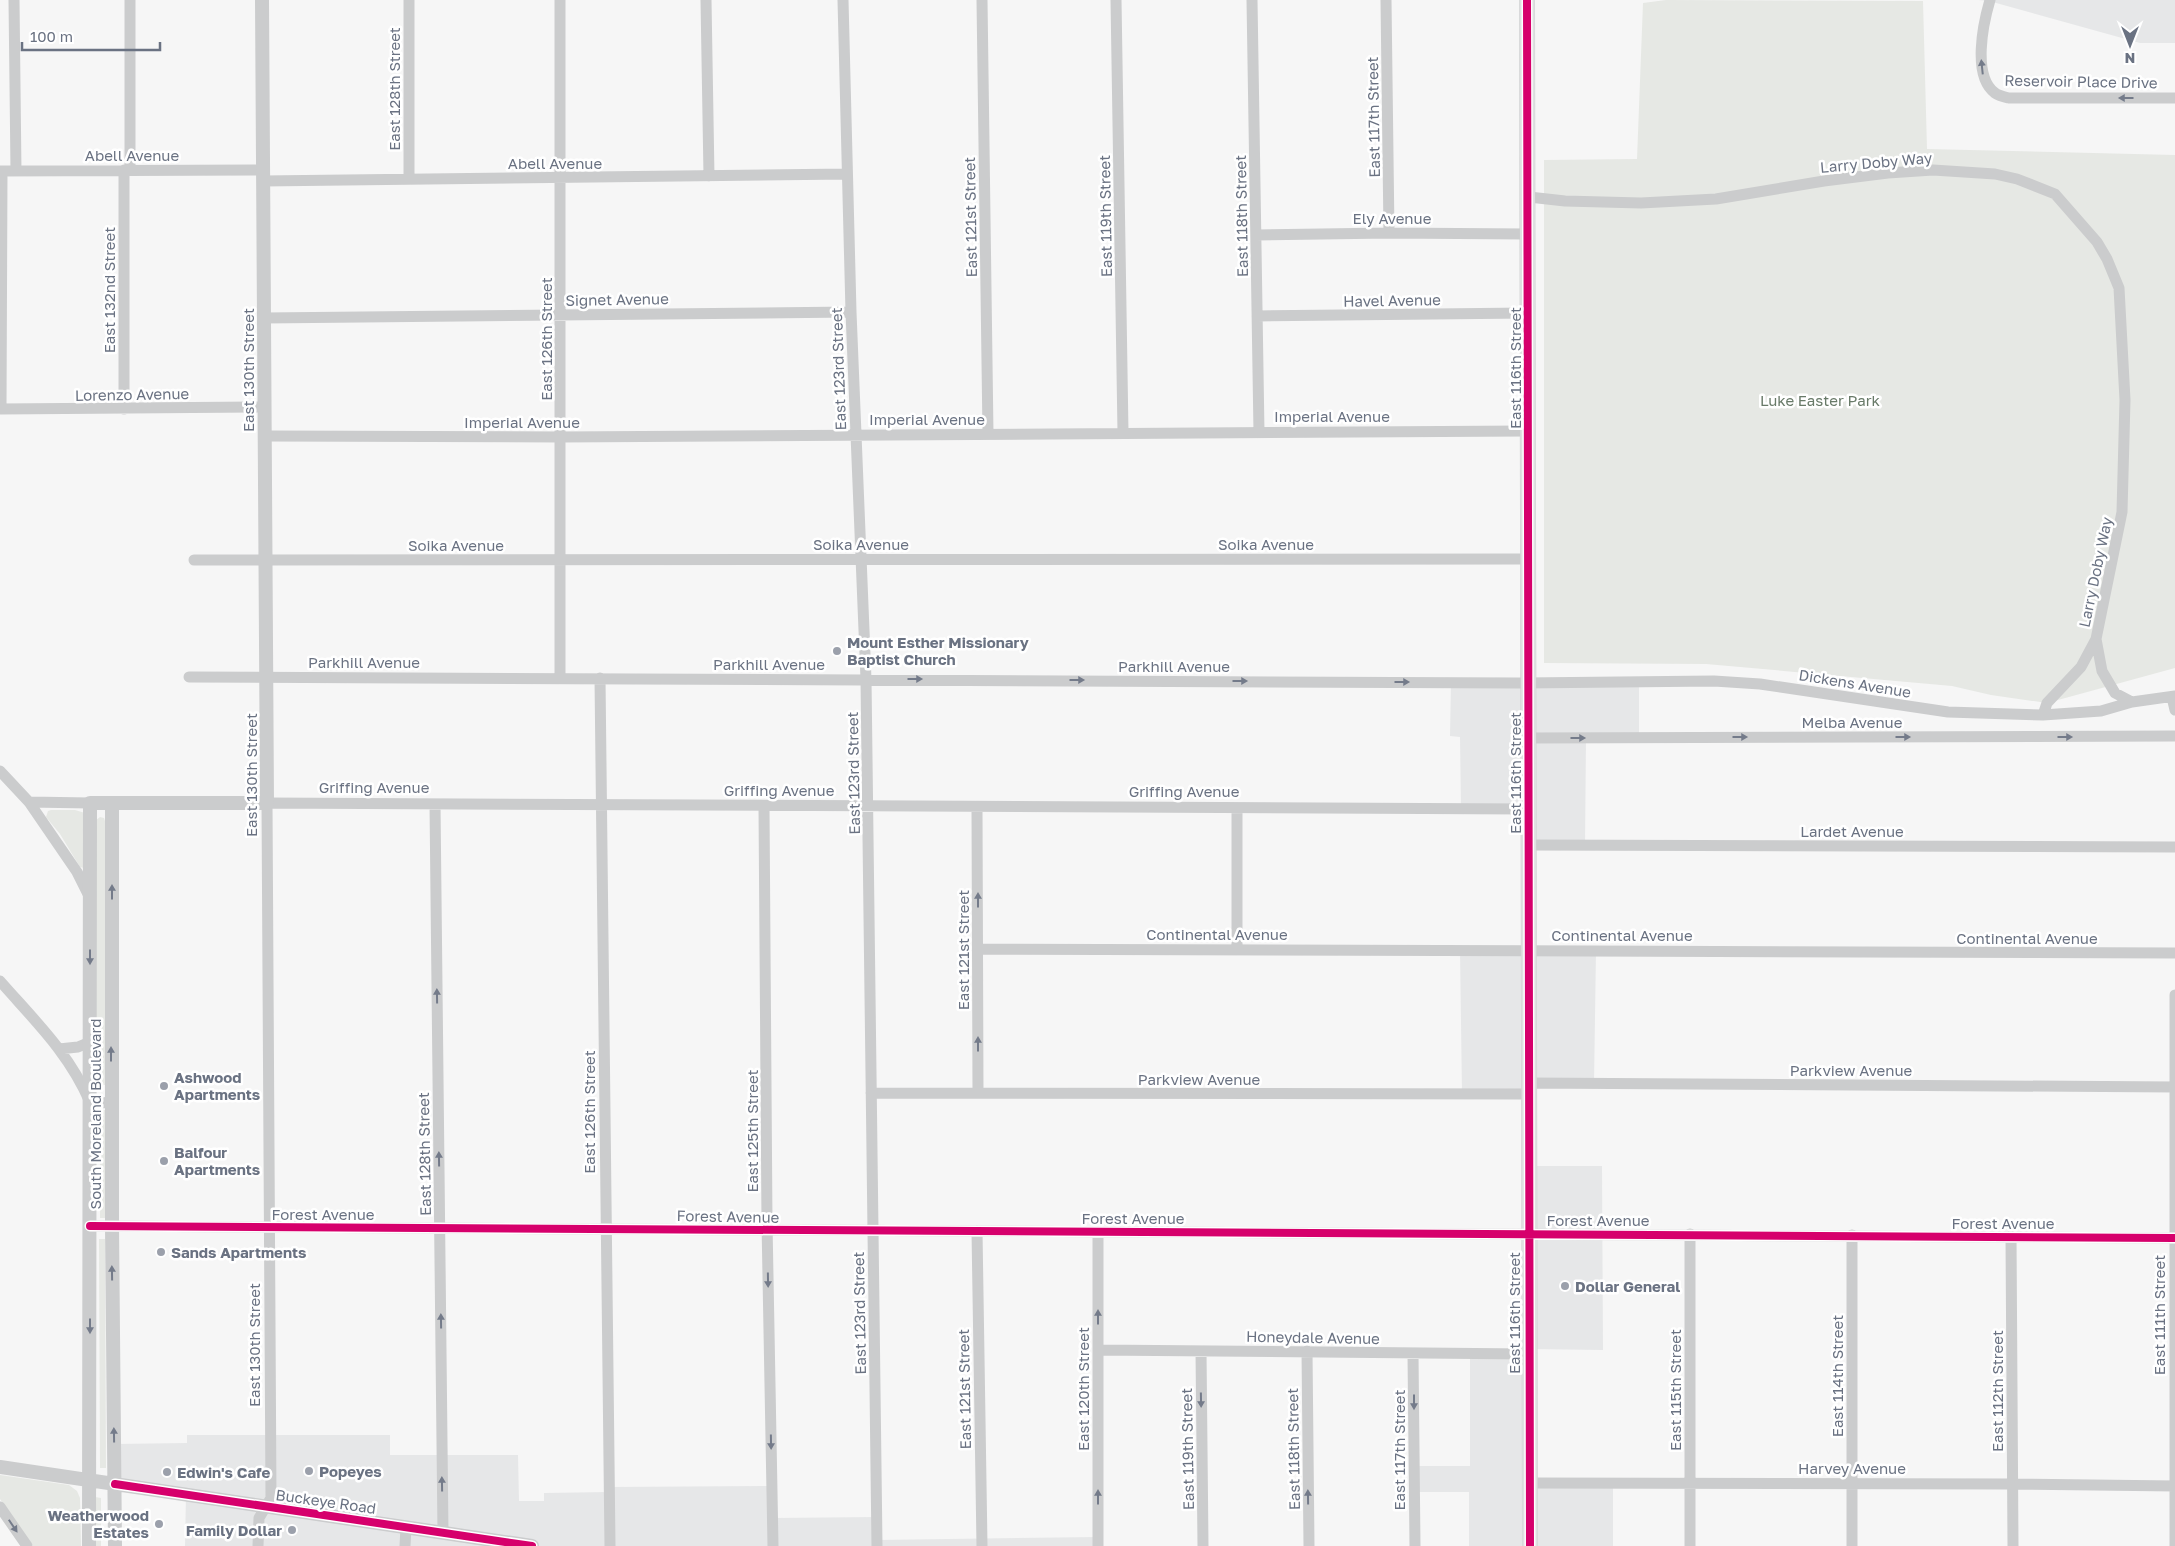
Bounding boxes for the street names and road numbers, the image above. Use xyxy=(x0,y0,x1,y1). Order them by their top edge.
street label: East 128th Street xyxy=(385,27,403,151)
street label: East 117th Street xyxy=(1363,56,1383,178)
street label: Reservoir Place Drive xyxy=(2004,71,2158,91)
street label: Abell Avenue xyxy=(85,146,179,164)
street label: Larry Doby Way xyxy=(1819,148,1933,176)
street label: Abell Avenue xyxy=(508,154,602,172)
street label: East 119th Street xyxy=(1095,155,1115,277)
street label: East 118th Street xyxy=(1231,155,1251,277)
street label: East 121st Street xyxy=(960,157,980,277)
street label: Ely Avenue xyxy=(1353,209,1432,227)
street label: East 132nd Street xyxy=(100,227,118,353)
street label: East 126th Street xyxy=(537,277,555,401)
street label: Signet Avenue xyxy=(565,289,669,309)
street label: Havel Avenue xyxy=(1343,290,1441,310)
street label: East 123rd Street xyxy=(827,307,849,431)
street label: East 116th Street xyxy=(1506,307,1524,429)
street label: East 130th Street xyxy=(239,308,257,432)
street label: Lorenzo Avenue xyxy=(75,384,190,404)
street label: Imperial Avenue xyxy=(1274,407,1390,425)
street label: Imperial Avenue xyxy=(869,410,985,428)
street label: Imperial Avenue xyxy=(464,413,580,431)
street label: Larry Doby Way xyxy=(2075,515,2116,629)
street label: Soika Avenue xyxy=(813,535,909,553)
street label: Soika Avenue xyxy=(1218,535,1314,553)
street label: Soika Avenue xyxy=(408,536,504,554)
street label: Parkhill Avenue xyxy=(308,653,420,671)
street label: Parkhill Avenue xyxy=(713,655,825,673)
street label: Parkhill Avenue xyxy=(1118,657,1230,675)
street label: Dickens Avenue xyxy=(1798,665,1913,701)
street label: East 123rd Street xyxy=(843,711,863,835)
street label: East 116th Street xyxy=(1506,712,1524,834)
street label: East 130th Street xyxy=(242,713,260,837)
street label: Melba Avenue xyxy=(1802,713,1903,731)
street label: Griffing Avenue xyxy=(319,778,430,796)
street label: Griffing Avenue xyxy=(724,781,835,799)
street label: Griffing Avenue xyxy=(1129,782,1240,800)
street label: Lardet Avenue xyxy=(1800,822,1904,840)
street label: East 121st Street xyxy=(954,890,972,1010)
street label: Continental Avenue xyxy=(1146,925,1288,943)
street label: Continental Avenue xyxy=(1551,926,1693,944)
street label: Continental Avenue xyxy=(1956,929,2098,947)
street label: South Moreland Boulevard xyxy=(86,1019,104,1209)
street label: East 126th Street xyxy=(580,1050,598,1174)
street label: Parkview Avenue xyxy=(1790,1061,1913,1079)
street label: East 125th Street xyxy=(743,1069,761,1193)
street label: Parkview Avenue xyxy=(1138,1070,1261,1088)
street label: East 128th Street xyxy=(414,1092,434,1216)
street label: Forest Avenue xyxy=(272,1205,375,1223)
street label: Forest Avenue xyxy=(676,1206,780,1226)
street label: Forest Avenue xyxy=(1082,1209,1185,1227)
street label: Forest Avenue xyxy=(1547,1211,1650,1229)
street label: Forest Avenue xyxy=(1952,1214,2055,1232)
street label: East 123rd Street xyxy=(849,1251,869,1375)
street label: East 116th Street xyxy=(1505,1252,1523,1374)
street label: East 111th Street xyxy=(2150,1255,2168,1375)
street label: East 130th Street xyxy=(245,1283,263,1407)
street label: East 114th Street xyxy=(1828,1315,1846,1437)
street label: East 120th Street xyxy=(1074,1327,1092,1451)
street label: Honeydale Avenue xyxy=(1246,1327,1380,1347)
street label: East 121st Street xyxy=(954,1329,974,1449)
street label: East 115th Street xyxy=(1666,1329,1684,1451)
street label: East 112th Street xyxy=(1988,1330,2006,1452)
street label: East 119th Street xyxy=(1177,1388,1197,1510)
street label: East 118th Street xyxy=(1283,1388,1303,1510)
street label: East 117th Street xyxy=(1390,1389,1408,1511)
street label: Harvey Avenue xyxy=(1798,1459,1906,1477)
street label: Buckeye Road xyxy=(275,1485,377,1517)

